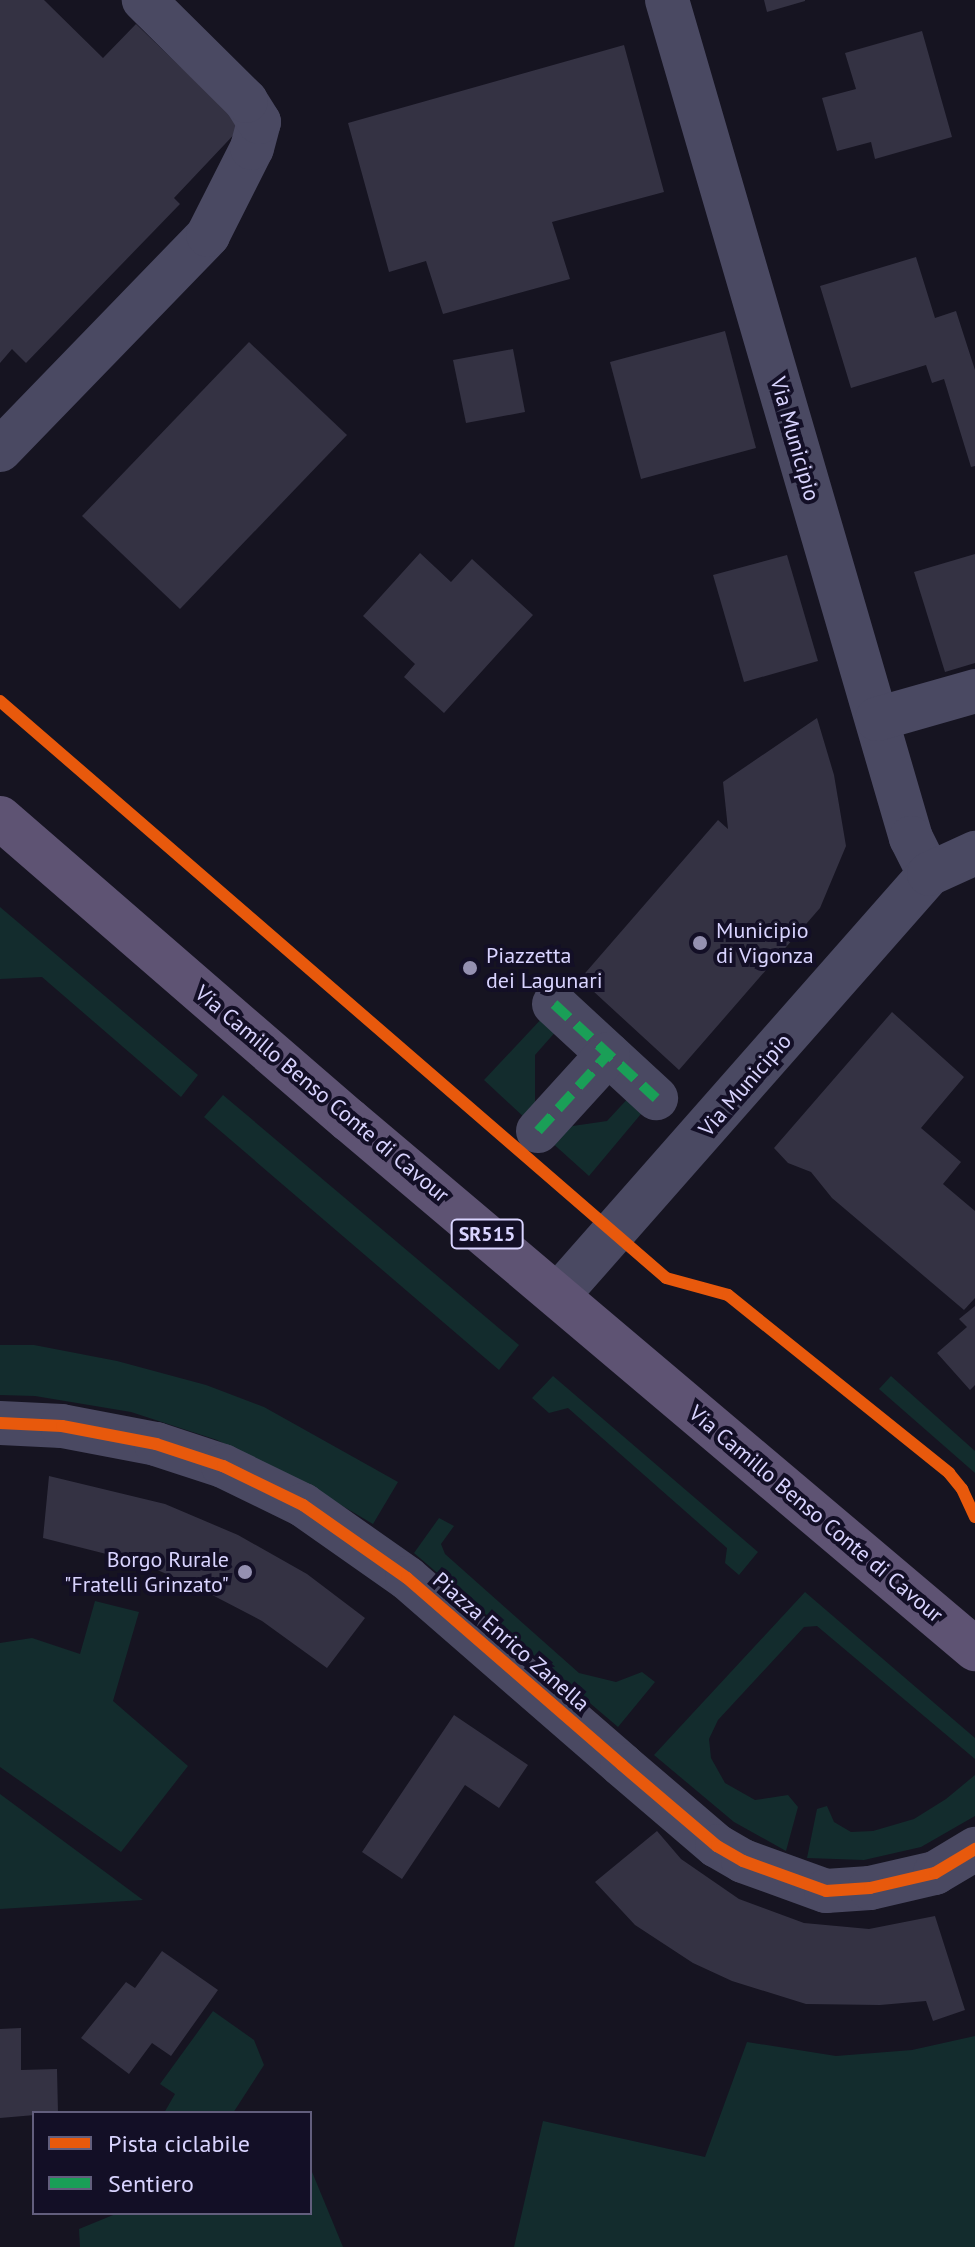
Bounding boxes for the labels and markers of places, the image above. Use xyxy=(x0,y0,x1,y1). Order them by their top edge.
place label: Municipio di Vigonza xyxy=(716,917,814,968)
marker: Municipio di Vigonza xyxy=(691,934,709,952)
place label: Piazzetta dei Lagunari xyxy=(486,942,603,994)
marker: Piazzetta dei Lagunari xyxy=(461,959,479,977)
place label: Borgo Rurale "Fratelli Grinzato" xyxy=(64,1546,229,1598)
marker: Borgo Rurale "Fratelli Grinzato" xyxy=(236,1563,254,1581)

